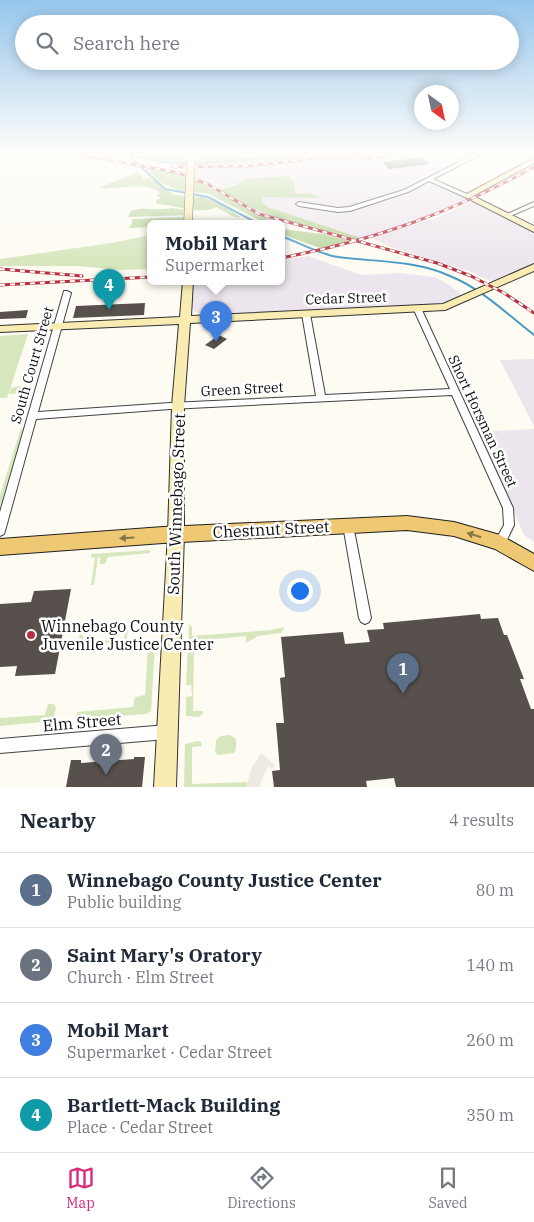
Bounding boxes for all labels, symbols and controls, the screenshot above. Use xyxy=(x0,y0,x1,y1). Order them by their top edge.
search box xyxy=(15,15,519,70)
icon: search xyxy=(33,29,61,57)
text: Search here xyxy=(73,31,180,55)
north arrow xyxy=(414,85,459,130)
popup xyxy=(147,220,285,285)
text: Mobil Mart xyxy=(165,231,267,255)
text: Supermarket xyxy=(165,255,265,275)
pin: 4 xyxy=(93,269,125,310)
street label: Cedar Street xyxy=(305,288,387,308)
pin: 3 xyxy=(200,301,232,342)
street label: South Court Street xyxy=(7,304,57,426)
street label: Short Horsman Street xyxy=(444,352,522,490)
street label: Green Street xyxy=(200,378,284,400)
street label: South Winnebago Street xyxy=(163,413,189,595)
street label: Chestnut Street xyxy=(212,516,330,542)
one-way arrow xyxy=(467,531,482,538)
one-way arrow xyxy=(119,534,135,542)
your location xyxy=(287,578,313,604)
place label: Winnebago County Juvenile Justice Center xyxy=(41,616,214,654)
marker: Winnebago County Juvenile Justice Center xyxy=(25,629,37,641)
pin: 1 xyxy=(387,653,419,694)
street label: Elm Street xyxy=(42,709,123,735)
pin: 2 xyxy=(90,734,122,775)
text: Nearby xyxy=(20,806,96,834)
text: 4 results xyxy=(449,810,514,830)
text: Winnebago County Justice Center xyxy=(67,868,382,892)
text: 1 xyxy=(31,880,41,900)
text: 80 m xyxy=(476,880,514,900)
text: Public building xyxy=(67,892,181,912)
text: Saint Mary's Oratory xyxy=(67,943,262,967)
text: 2 xyxy=(31,955,41,975)
text: 140 m xyxy=(466,955,514,975)
text: Church · Elm Street xyxy=(67,967,214,987)
text: Mobil Mart xyxy=(67,1018,169,1042)
text: 3 xyxy=(31,1030,41,1050)
text: 260 m xyxy=(466,1030,514,1050)
text: Supermarket · Cedar Street xyxy=(67,1042,272,1062)
text: Bartlett-Mack Building xyxy=(67,1093,280,1117)
text: 4 xyxy=(31,1105,41,1125)
text: 350 m xyxy=(466,1105,514,1125)
text: Place · Cedar Street xyxy=(67,1117,213,1137)
tab: Map xyxy=(66,1164,95,1212)
tab: Directions xyxy=(227,1164,296,1212)
tab: Saved xyxy=(428,1164,468,1212)

